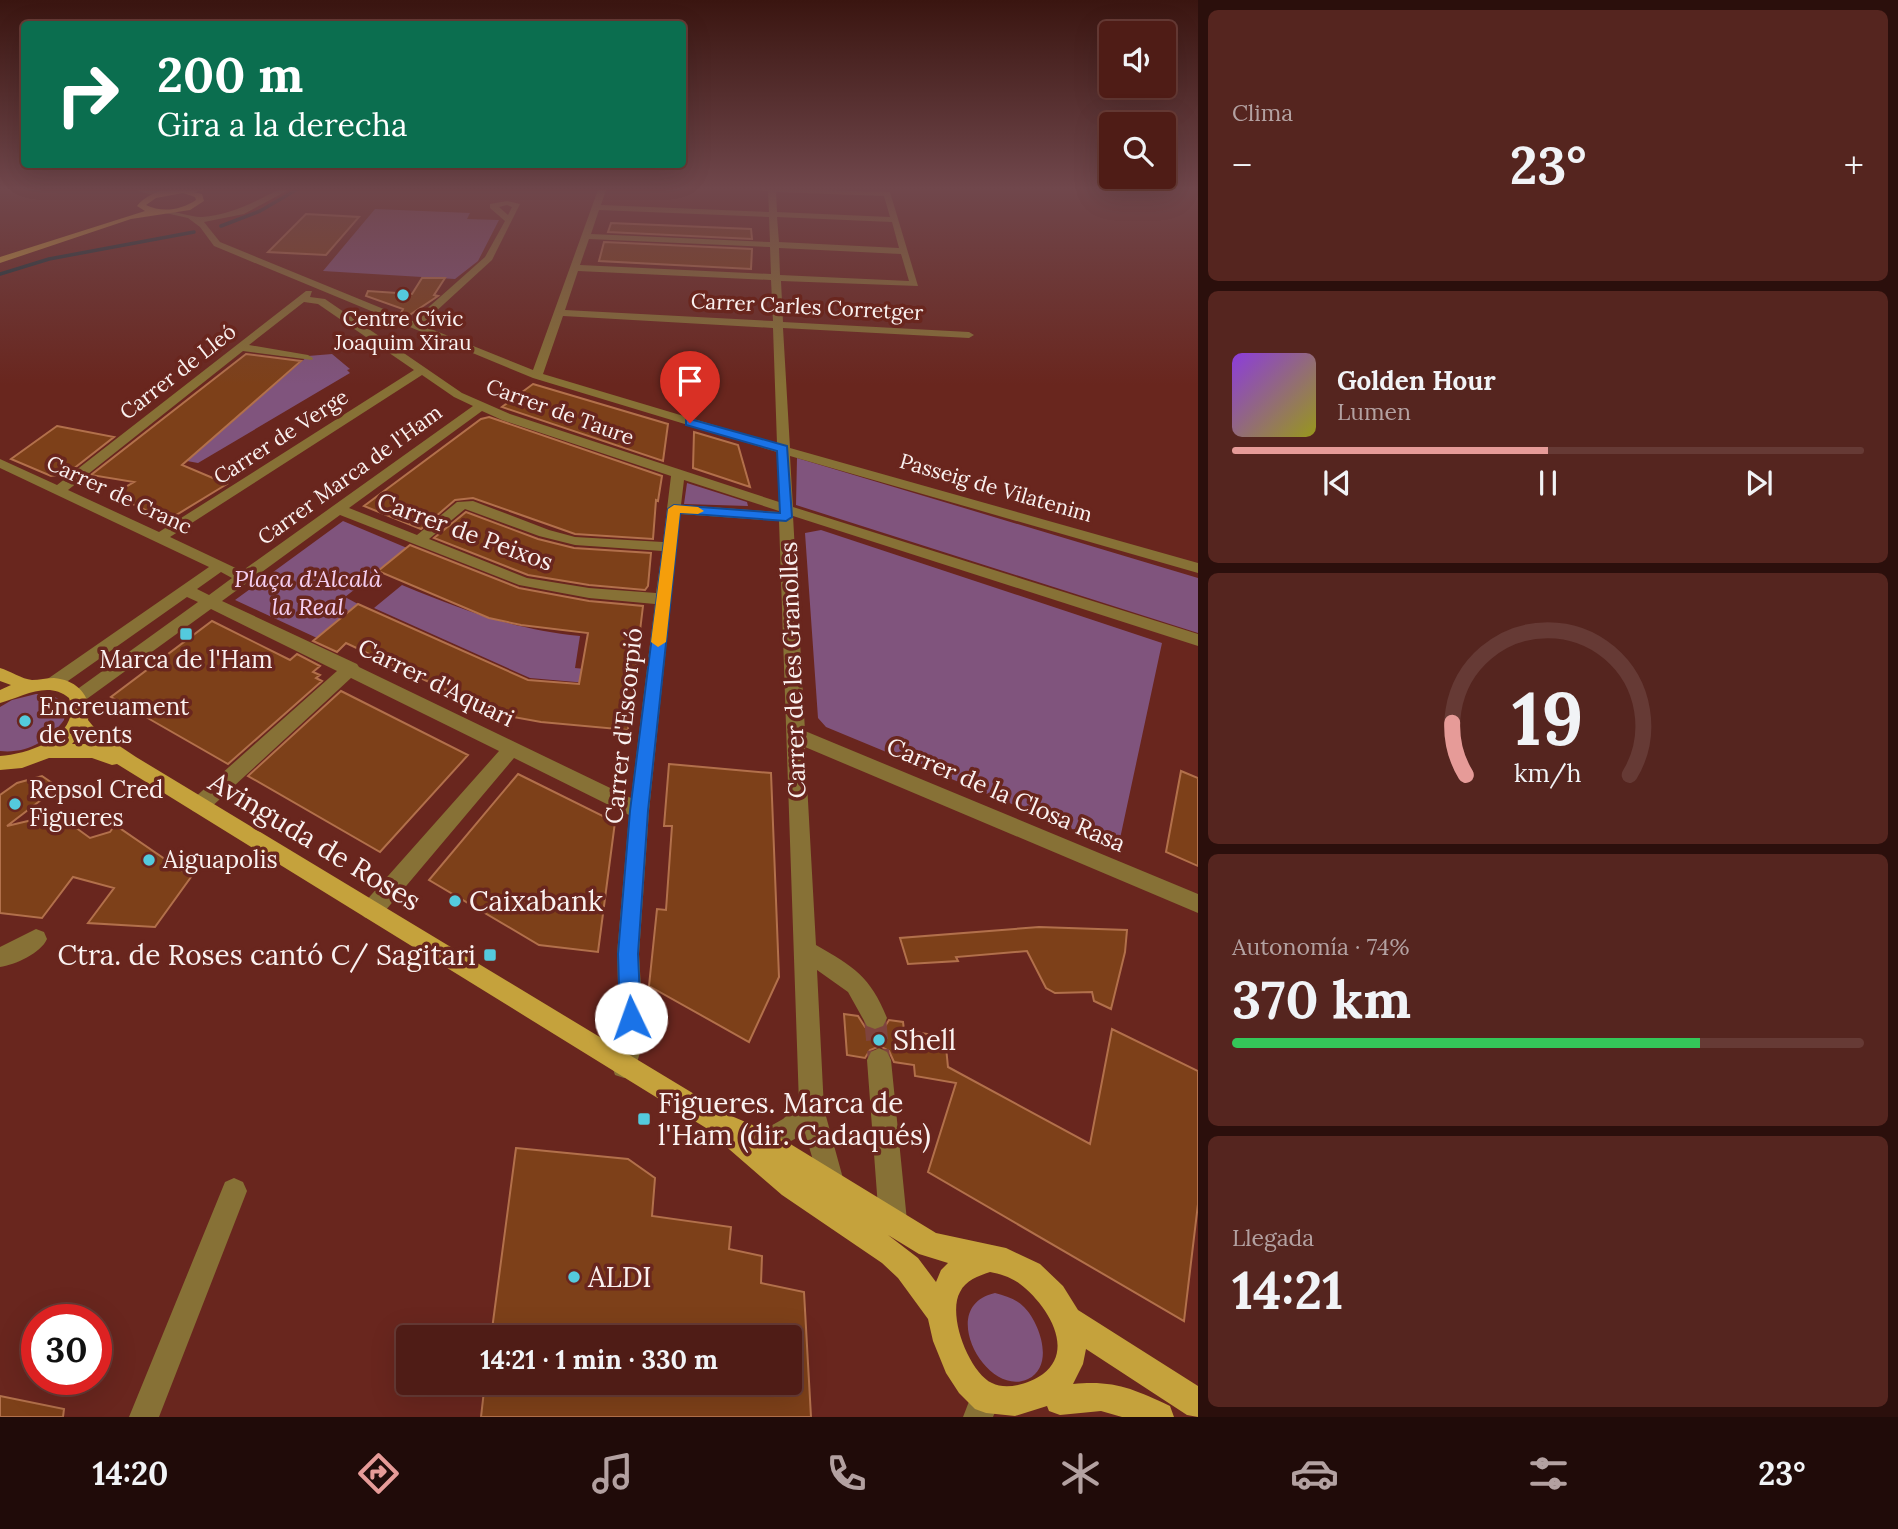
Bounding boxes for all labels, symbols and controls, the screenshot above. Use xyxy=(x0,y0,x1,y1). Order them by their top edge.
map controls xyxy=(1099,21,1176,189)
button: sound xyxy=(1099,21,1176,98)
text: 200 m xyxy=(157,43,303,105)
icon: right xyxy=(42,49,133,140)
text: Clima xyxy=(1232,98,1293,127)
text: Gira a la derecha xyxy=(157,104,407,145)
button: search xyxy=(1099,112,1176,189)
text: 23° xyxy=(1510,132,1586,198)
text: − xyxy=(1232,141,1252,189)
text: + xyxy=(1844,141,1864,189)
marker: Centre Cívic Joaquim Xirau xyxy=(395,287,411,303)
street label: Carrer Carles Corretger xyxy=(690,287,924,326)
place label: Centre Cívic Joaquim Xirau xyxy=(333,305,472,356)
street label: Carrer de Lleó xyxy=(114,318,241,425)
pin xyxy=(660,351,720,423)
icon: arrive xyxy=(671,362,709,400)
text: Golden Hour xyxy=(1337,364,1496,397)
street label: Carrer de Taure xyxy=(482,372,638,451)
street label: Carrer de Verge xyxy=(208,383,353,490)
text: Lumen xyxy=(1337,397,1411,426)
street label: Carrer Marca de l'Ham xyxy=(252,398,447,551)
street label: Passeig de Vilatenim xyxy=(897,447,1096,528)
street label: Carrer de Cranc xyxy=(42,449,196,540)
icon: previous xyxy=(1318,464,1356,502)
icon: pause xyxy=(1529,464,1567,502)
icon: next xyxy=(1740,464,1778,502)
street label: Carrer de Peixos xyxy=(373,485,557,578)
street label: Carrer de les Granolles xyxy=(773,541,812,799)
park label: Plaça d'Alcalà la Real xyxy=(234,563,383,622)
marker: Marca de l'Ham xyxy=(178,626,194,642)
street label: Carrer d'Escorpió xyxy=(598,626,649,826)
street label: Carrer d'Aquari xyxy=(353,631,520,734)
place label: Marca de l'Ham xyxy=(99,644,273,675)
text: 19 xyxy=(1512,672,1584,765)
place label: Encreuament de vents xyxy=(39,691,190,750)
marker: Encreuament de vents xyxy=(17,713,33,729)
street label: Carrer de la Closa Rasa xyxy=(882,730,1130,859)
text: km/h xyxy=(1514,756,1582,788)
street label: Avinguda de Roses xyxy=(202,763,428,918)
place label: Repsol Cred Figueres xyxy=(29,774,163,833)
marker: Repsol Cred Figueres xyxy=(7,796,23,812)
place label: Aiguapolis xyxy=(162,844,278,875)
marker: Aiguapolis xyxy=(141,852,157,868)
place label: Caixabank xyxy=(469,883,603,919)
marker: Caixabank xyxy=(447,893,463,909)
text: Autonomía · 74% xyxy=(1232,932,1409,961)
place label: Ctra. de Roses cantó C/ Sagitari xyxy=(57,937,476,973)
marker: Ctra. de Roses cantó C/ Sagitari xyxy=(482,947,498,963)
text: 370 km xyxy=(1232,966,1411,1032)
position arrow xyxy=(594,981,668,1055)
place label: Shell xyxy=(893,1022,956,1058)
marker: Shell xyxy=(871,1032,887,1048)
place label: Figueres. Marca de l'Ham (dir. Cadaqués) xyxy=(658,1085,931,1153)
marker: Figueres. Marca de l'Ham (dir. Cadaqués) xyxy=(636,1111,652,1127)
text: Llegada xyxy=(1232,1223,1314,1252)
text: 14:21 xyxy=(1232,1257,1343,1323)
place label: ALDI xyxy=(587,1259,652,1295)
marker: ALDI xyxy=(566,1269,582,1285)
speed limit sign: 30 xyxy=(21,1304,112,1395)
text: 14:21 · 1 min · 330 m xyxy=(480,1343,718,1376)
icon: directions xyxy=(354,1449,403,1498)
icon: music xyxy=(588,1449,637,1498)
icon: phone xyxy=(822,1449,871,1498)
icon: climate xyxy=(1056,1449,1105,1498)
icon: car xyxy=(1290,1449,1339,1498)
icon: filters xyxy=(1524,1449,1573,1498)
text: 14:20 xyxy=(93,1453,168,1494)
text: 23° xyxy=(1758,1453,1805,1494)

